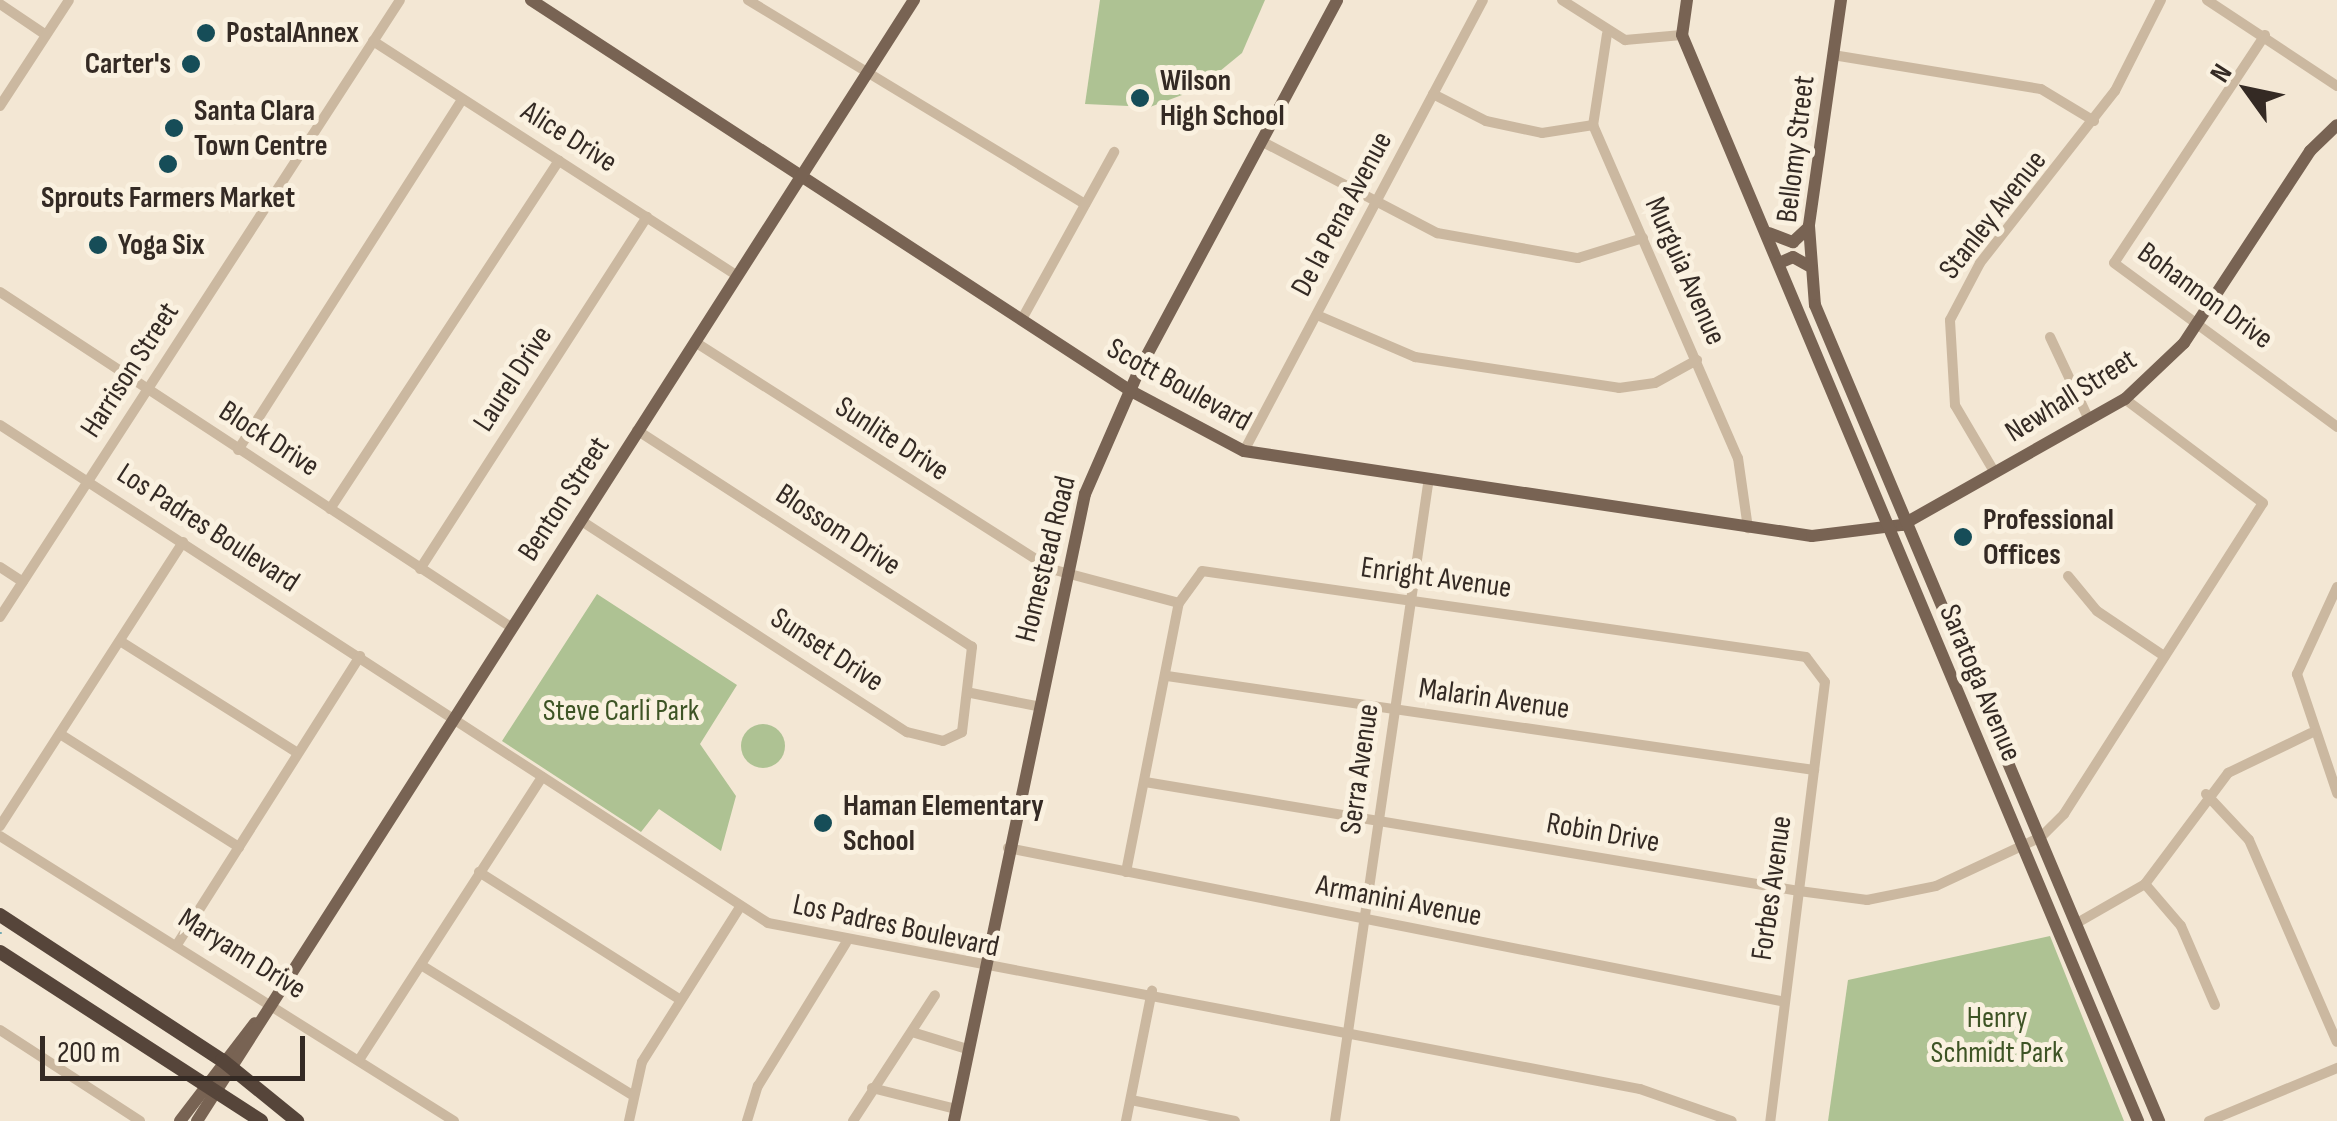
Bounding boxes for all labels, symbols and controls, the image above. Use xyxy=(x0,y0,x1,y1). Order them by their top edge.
place label: PostalAnnex xyxy=(226,15,359,51)
marker: PostalAnnex xyxy=(195,22,217,44)
north arrow xyxy=(2197,40,2297,140)
place label: Carter's xyxy=(85,46,171,82)
marker: Carter's xyxy=(180,53,202,75)
text: N xyxy=(2204,58,2239,89)
place label: Wilson High School xyxy=(1160,63,1285,134)
street label: Bellomy Street xyxy=(1769,73,1823,225)
marker: Wilson High School xyxy=(1129,87,1151,109)
place label: Santa Clara Town Centre xyxy=(194,93,327,164)
street label: Alice Drive xyxy=(514,94,624,180)
marker: Santa Clara Town Centre xyxy=(163,117,185,139)
street label: De la Pena Avenue xyxy=(1284,126,1400,302)
street label: Stanley Avenue xyxy=(1932,143,2054,287)
marker: Sprouts Farmers Market xyxy=(157,153,179,175)
place label: Sprouts Farmers Market xyxy=(41,180,295,216)
street label: Murguia Avenue xyxy=(1636,192,1734,350)
place label: Yoga Six xyxy=(118,227,204,263)
marker: Yoga Six xyxy=(87,234,109,256)
street label: Bohannon Drive xyxy=(2130,235,2280,357)
street label: Harrison Street xyxy=(73,296,187,444)
street label: Laurel Drive xyxy=(466,320,560,438)
street label: Scott Boulevard xyxy=(1101,331,1257,439)
street label: Newhall Street xyxy=(1999,342,2143,450)
street label: Sunlite Drive xyxy=(828,389,956,489)
street label: Block Drive xyxy=(212,393,326,485)
street label: Benton Street xyxy=(511,430,617,568)
street label: Los Padres Boulevard xyxy=(110,456,306,600)
street label: Homestead Road xyxy=(1008,472,1084,646)
street label: Blossom Drive xyxy=(769,476,907,584)
place label: Professional Offices xyxy=(1983,502,2114,572)
marker: Professional Offices xyxy=(1952,526,1974,548)
street label: Enright Avenue xyxy=(1358,550,1514,606)
street label: Saratoga Avenue xyxy=(1931,599,2029,767)
street label: Sunset Drive xyxy=(764,600,890,700)
street label: Malarin Avenue xyxy=(1416,671,1572,727)
park label: Steve Carli Park xyxy=(543,693,699,729)
street label: Serra Avenue xyxy=(1333,701,1387,837)
place label: Haman Elementary School xyxy=(843,788,1044,858)
street label: Robin Drive xyxy=(1544,805,1662,861)
marker: Haman Elementary School xyxy=(812,812,834,834)
street label: Forbes Avenue xyxy=(1744,813,1800,963)
street label: Armanini Avenue xyxy=(1313,867,1485,935)
street label: Los Padres Boulevard xyxy=(790,887,1002,965)
street label: Maryann Drive xyxy=(172,901,312,1007)
park label: Henry Schmidt Park xyxy=(1931,1000,2063,1070)
scale bar xyxy=(45,1016,310,1078)
text: 200 m xyxy=(57,1035,120,1071)

